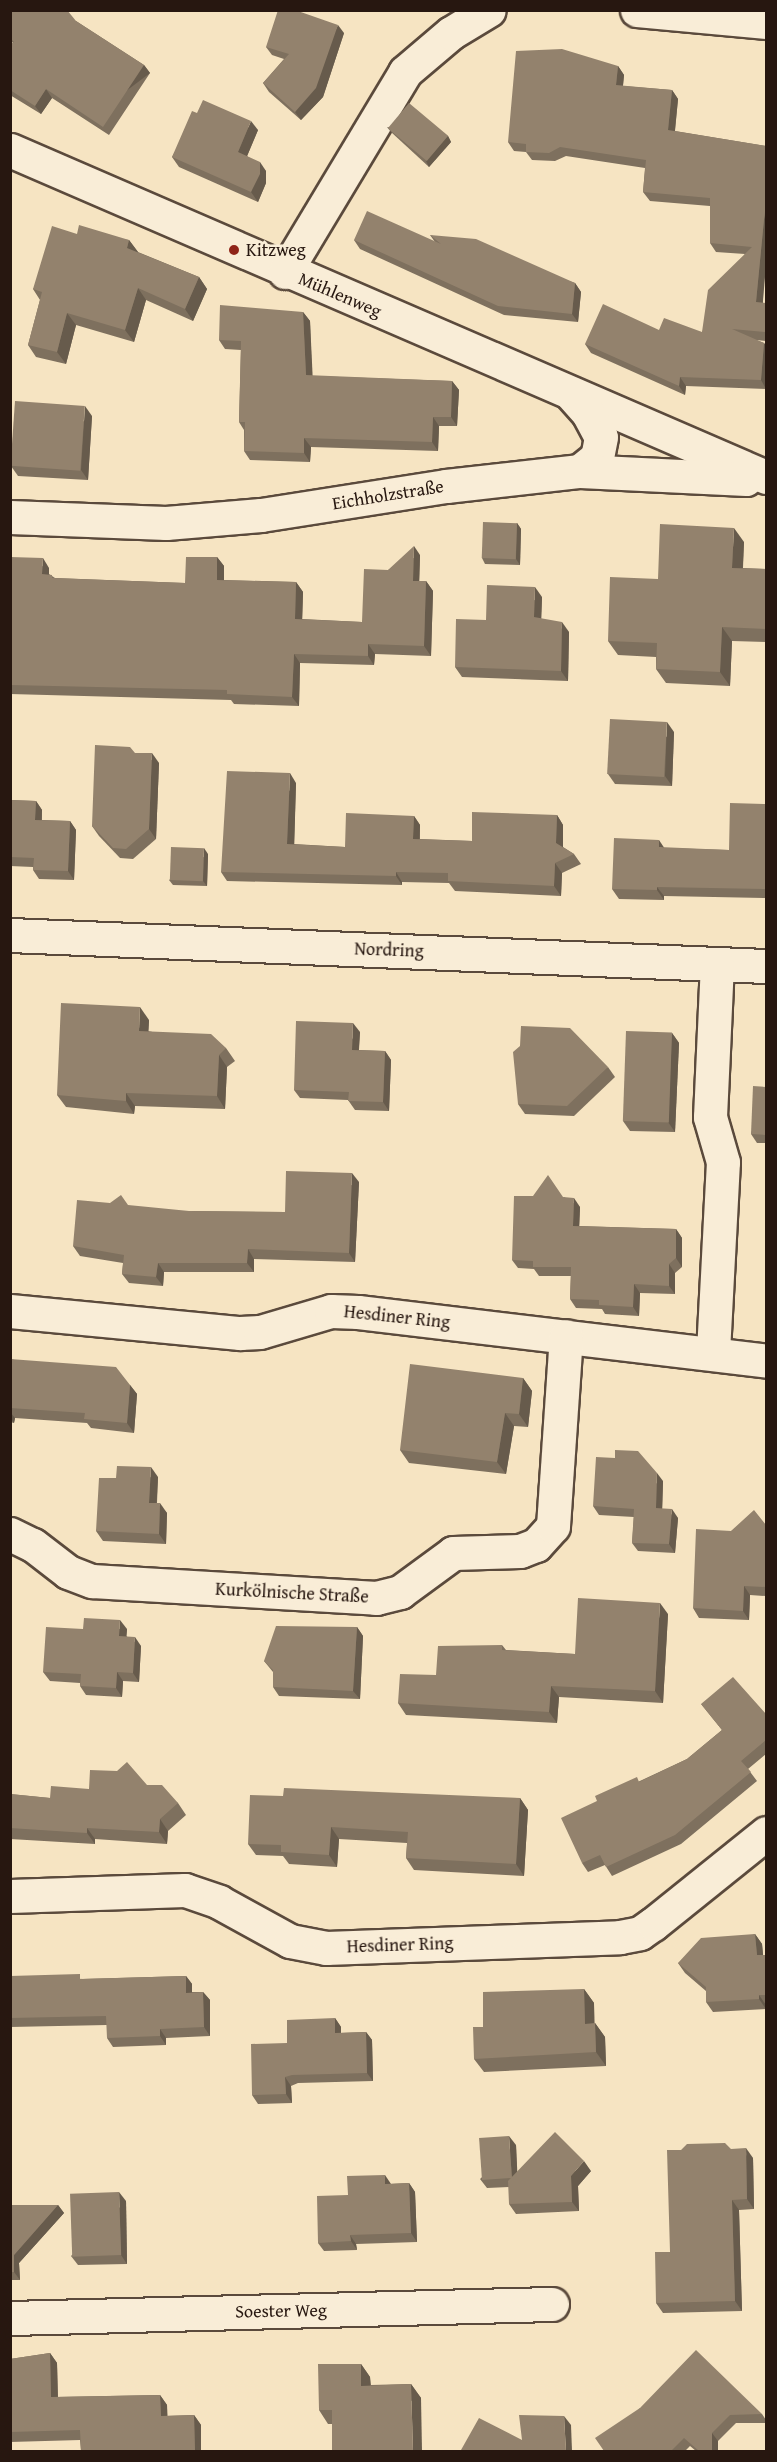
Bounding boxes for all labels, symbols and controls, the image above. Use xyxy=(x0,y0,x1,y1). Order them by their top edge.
place label: Kitzweg xyxy=(246,239,306,261)
marker: Kitzweg xyxy=(227,243,241,257)
street label: Mühlenweg xyxy=(295,268,385,322)
street label: Eichholzstraße xyxy=(331,476,445,514)
street label: Nordring xyxy=(354,938,424,962)
street label: Hesdiner Ring xyxy=(343,1301,451,1333)
street label: Kurkölnische Straße xyxy=(215,1578,369,1608)
street label: Hesdiner Ring xyxy=(346,1932,454,1958)
street label: Soester Weg xyxy=(235,2299,327,2323)

